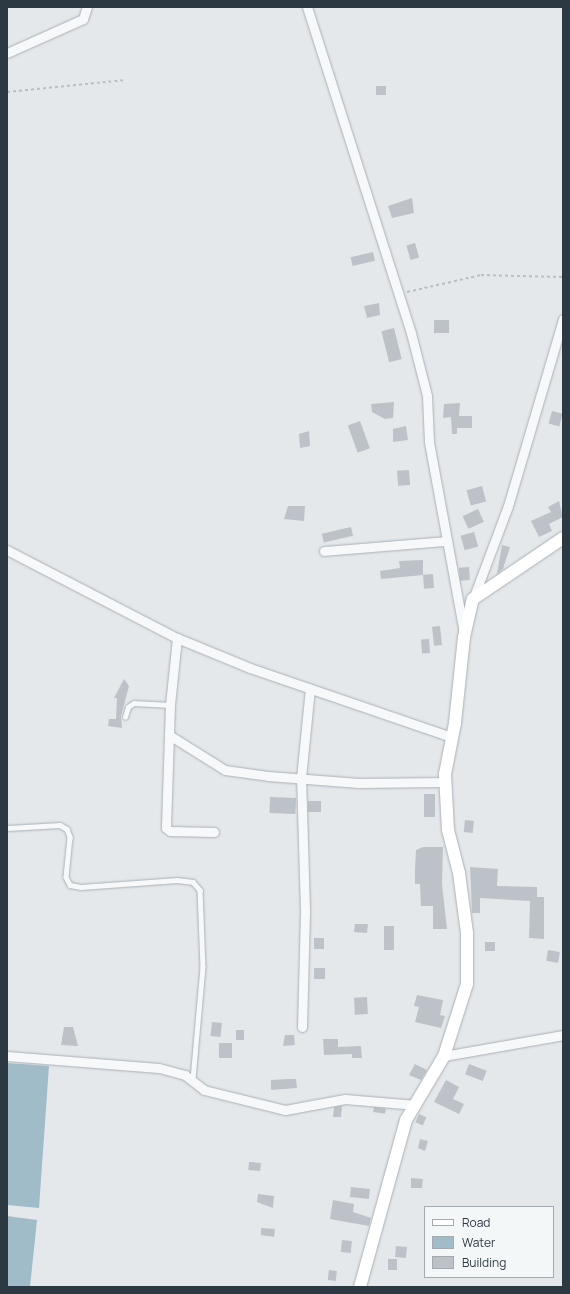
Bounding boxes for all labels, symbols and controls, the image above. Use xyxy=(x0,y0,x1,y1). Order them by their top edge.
legend xyxy=(424,1206,554,1278)
text: Road xyxy=(462,1214,490,1231)
text: Water xyxy=(462,1234,495,1251)
text: Building xyxy=(462,1254,506,1271)

